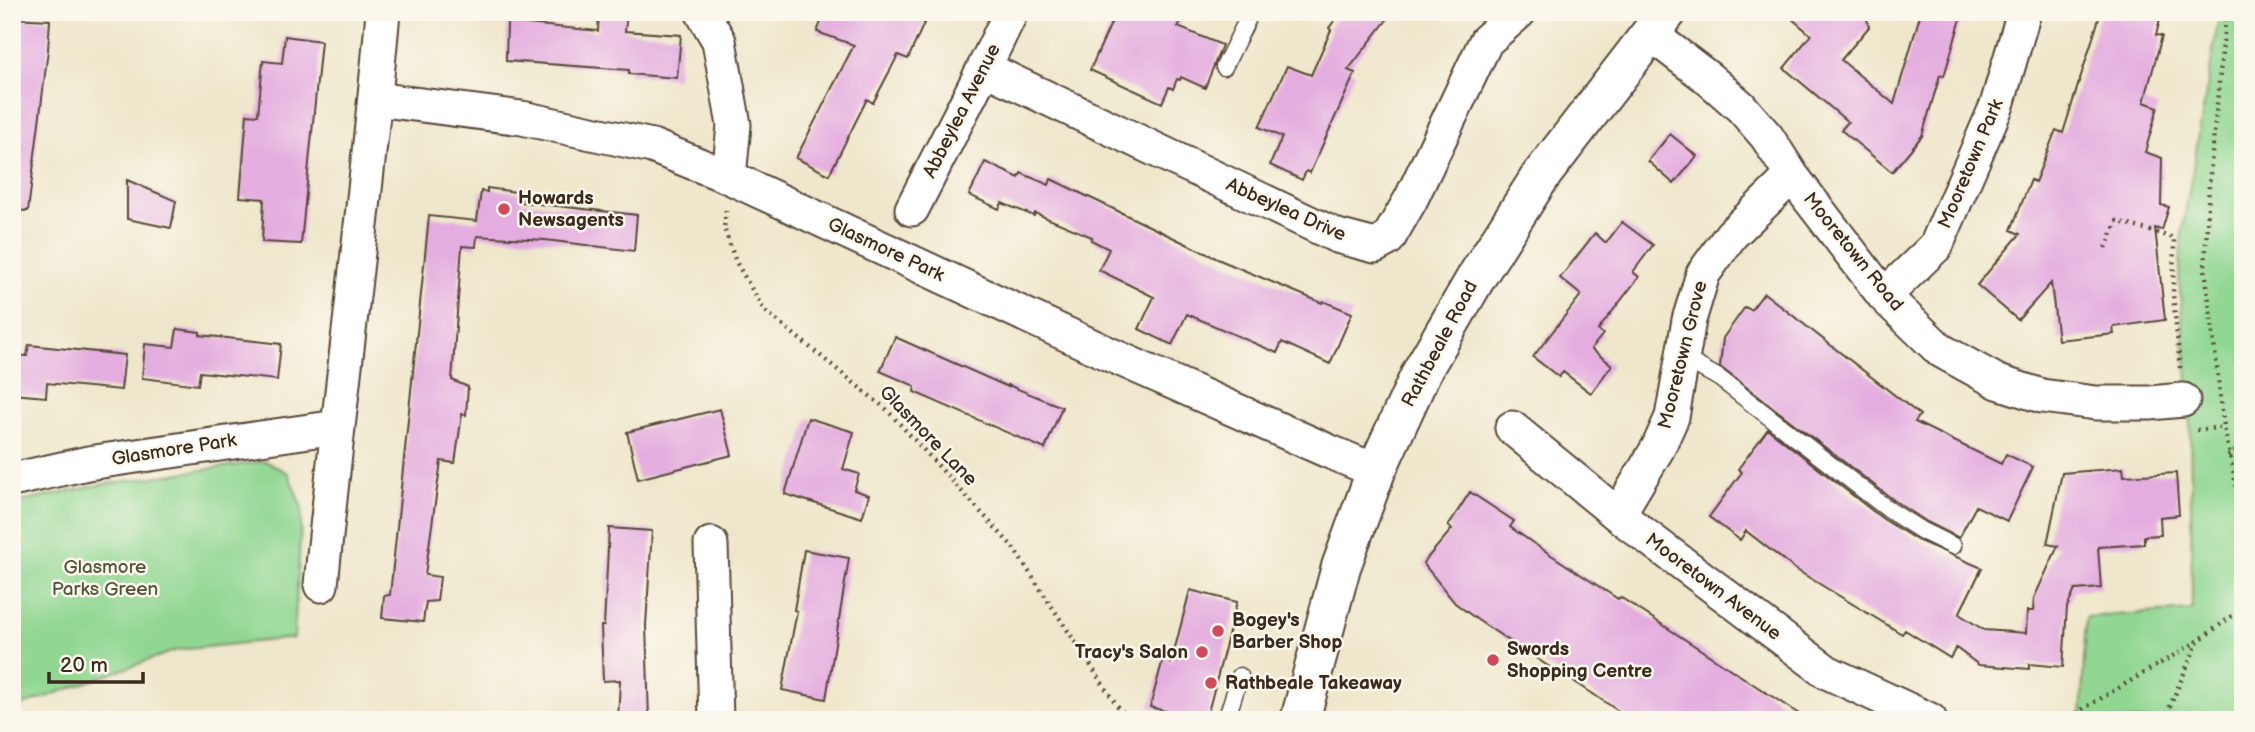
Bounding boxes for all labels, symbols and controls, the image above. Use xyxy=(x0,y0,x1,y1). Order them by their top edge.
street label: Abbeylea Avenue xyxy=(918,40,1006,182)
street label: Mooretown Park xyxy=(1933,95,2009,232)
street label: Abbeylea Drive xyxy=(1223,173,1349,247)
place label: Howards Newsagents xyxy=(518,187,624,232)
street label: Mooretown Road xyxy=(1798,188,1908,316)
marker: Howards Newsagents xyxy=(496,201,512,217)
street label: Glasmore Park xyxy=(824,213,949,287)
street label: Rathbeale Road xyxy=(1397,277,1483,411)
street label: Mooretown Grove xyxy=(1653,279,1713,431)
street label: Glasmore Lane xyxy=(874,381,982,491)
street label: Glasmore Park xyxy=(110,429,239,471)
street label: Mooretown Avenue xyxy=(1641,528,1785,646)
park label: Glasmore Parks Green xyxy=(52,556,158,601)
place label: Bogey's Barber Shop xyxy=(1232,609,1342,654)
marker: Bogey's Barber Shop xyxy=(1210,623,1226,639)
place label: Swords Shopping Centre xyxy=(1507,638,1652,683)
scale bar xyxy=(49,641,144,685)
place label: Tracy's Salon xyxy=(1075,641,1188,664)
marker: Tracy's Salon xyxy=(1194,644,1210,660)
marker: Swords Shopping Centre xyxy=(1485,652,1501,668)
text: 20 m xyxy=(60,653,108,678)
place label: Rathbeale Takeaway xyxy=(1225,672,1402,695)
marker: Rathbeale Takeaway xyxy=(1203,675,1219,691)

